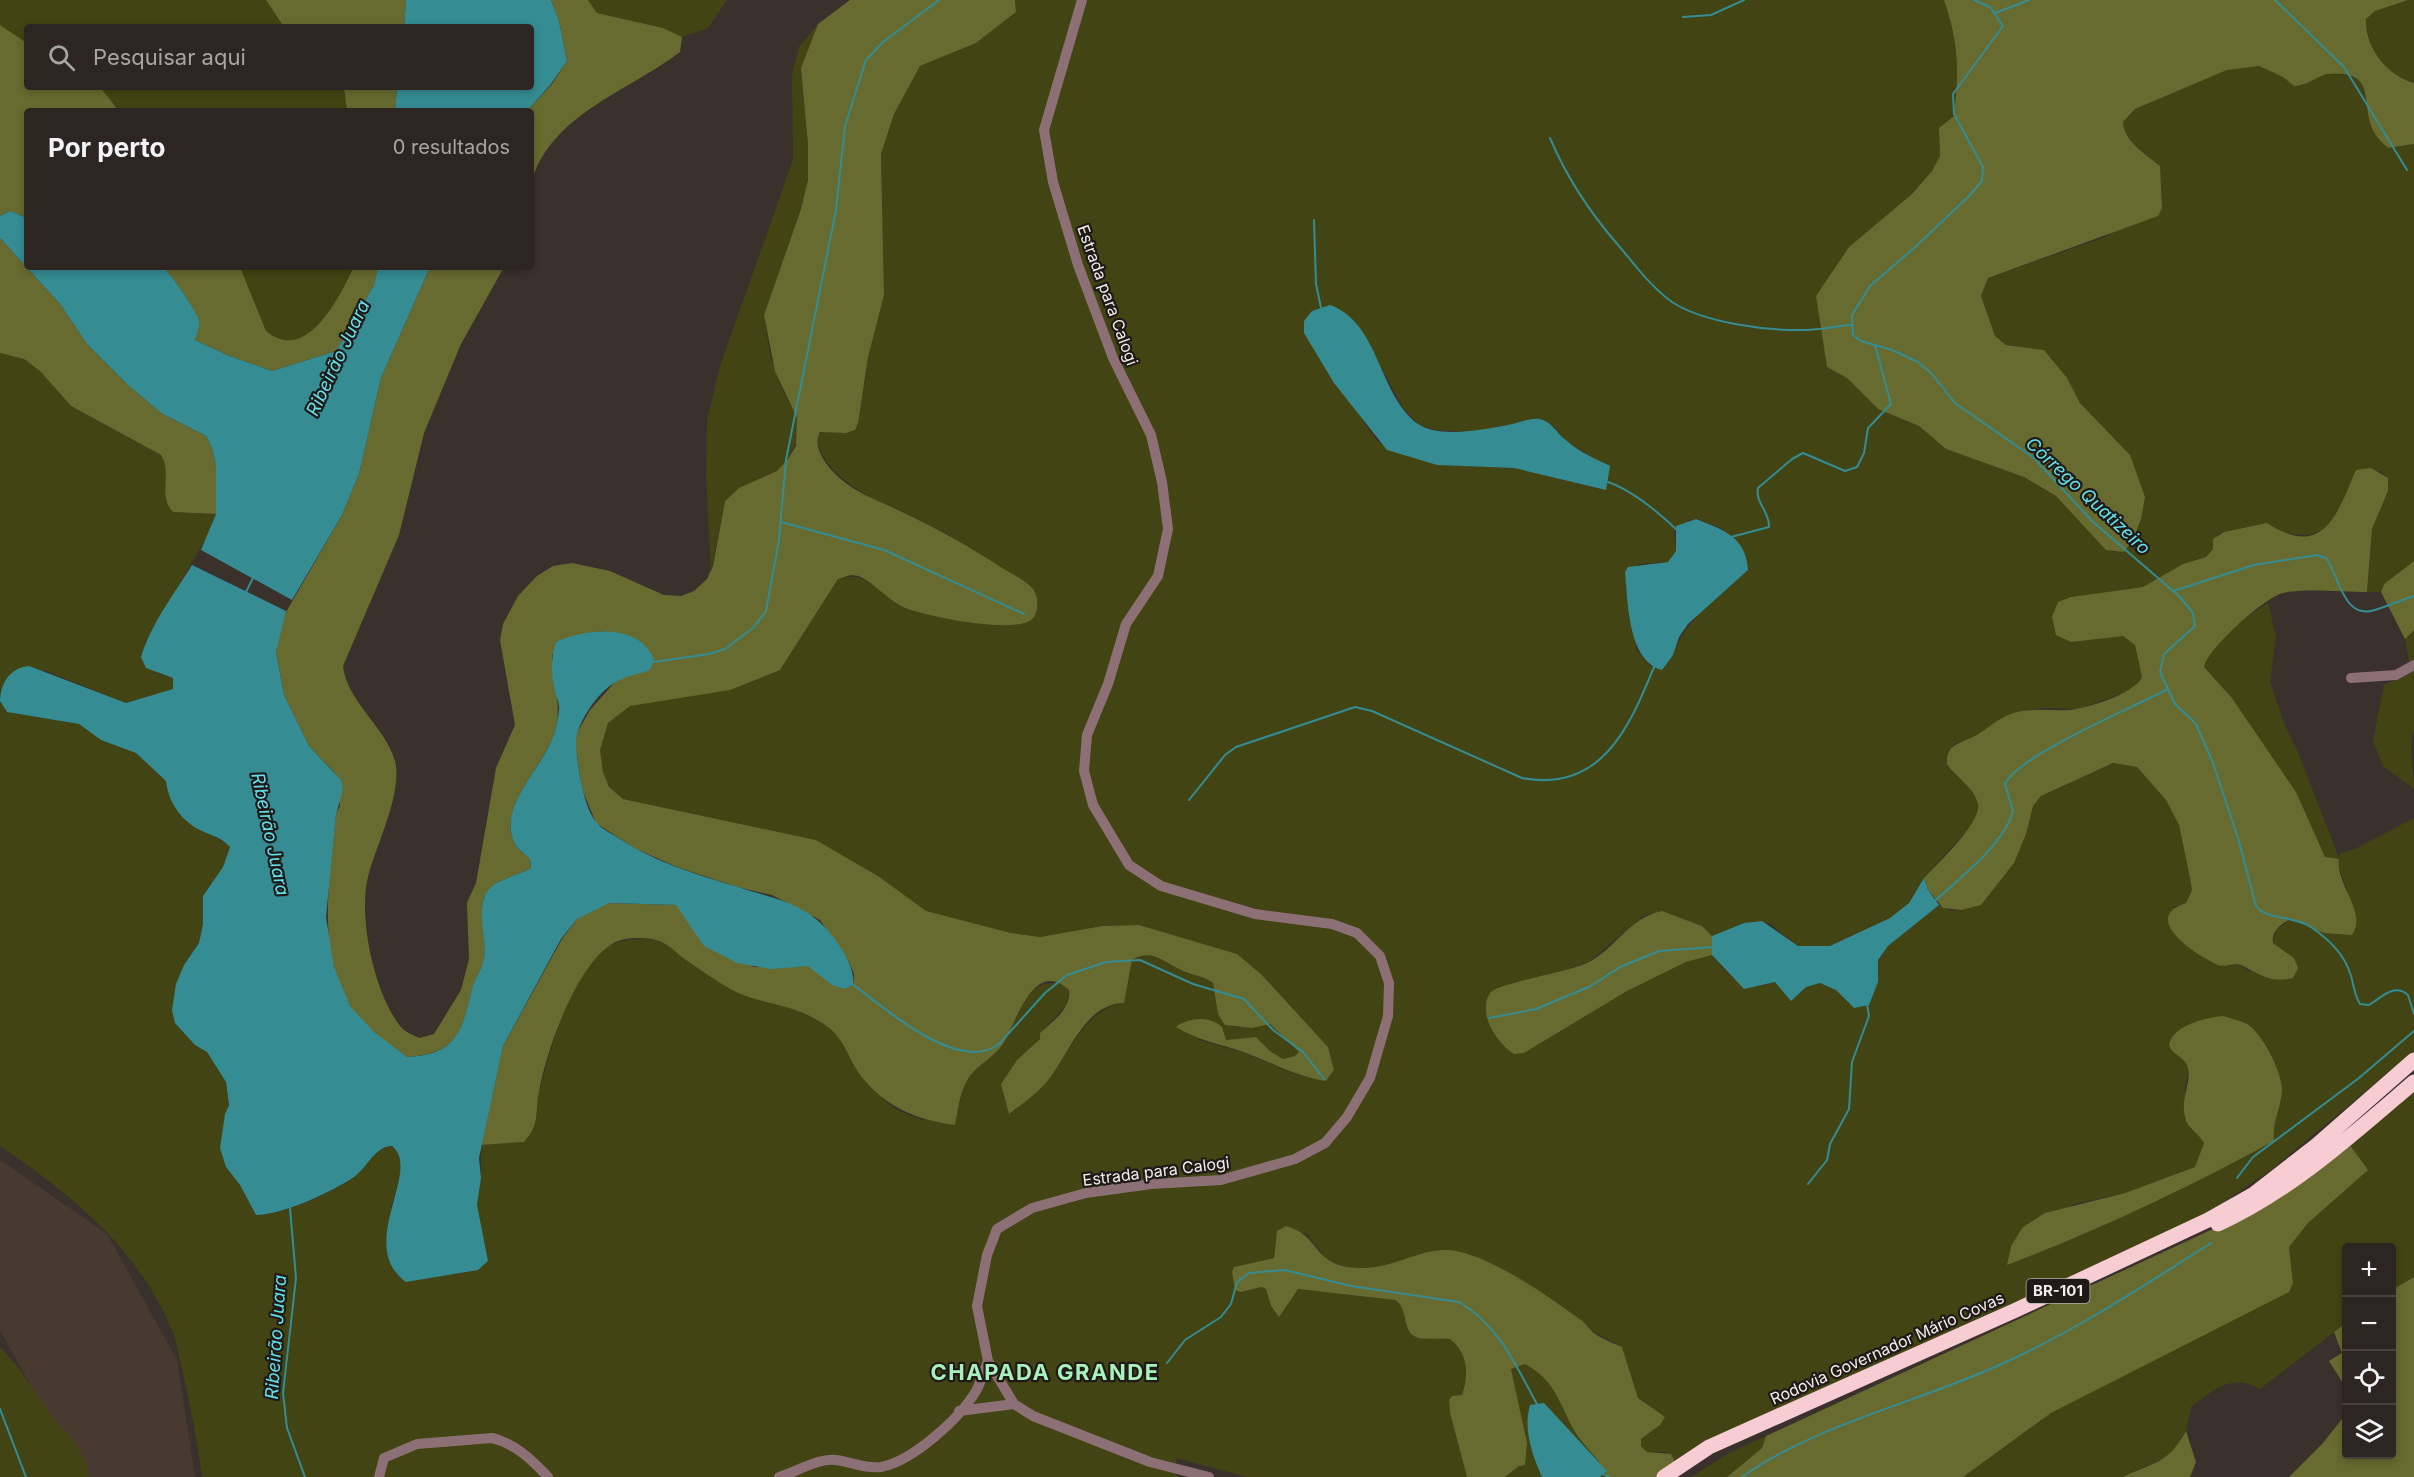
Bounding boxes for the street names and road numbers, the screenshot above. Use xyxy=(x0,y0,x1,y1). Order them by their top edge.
street label: Estrada para Calogi xyxy=(1073,222,1143,368)
street label: Estrada para Calogi xyxy=(1081,1152,1231,1190)
road number: BR-101 xyxy=(2026,1279,2090,1303)
street label: Rodovia Governador Mário Covas xyxy=(1767,1287,2007,1409)

